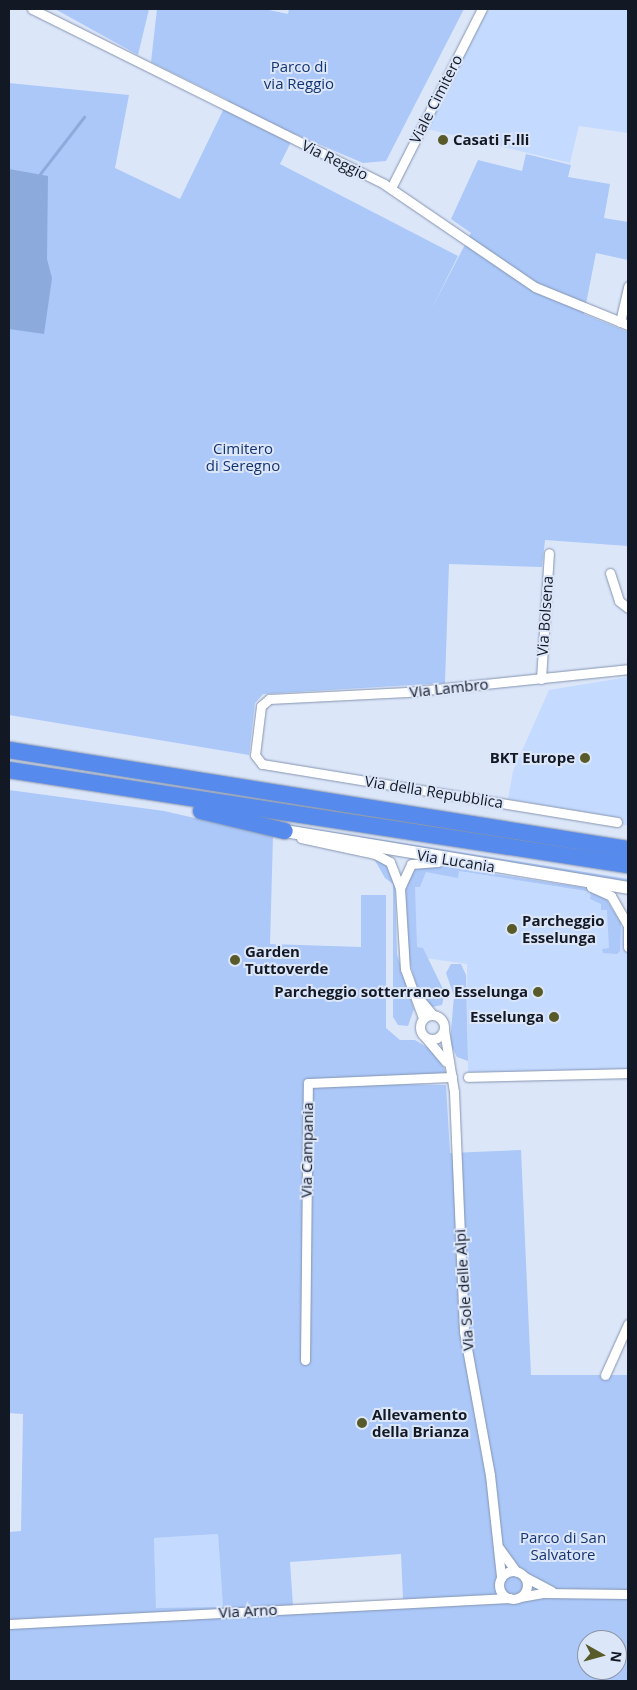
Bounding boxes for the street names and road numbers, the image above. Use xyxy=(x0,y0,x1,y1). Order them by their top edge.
street label: Viale Cimitero xyxy=(406,52,466,146)
street label: Via Reggio xyxy=(299,136,371,184)
street label: Via Bolsena xyxy=(533,575,557,657)
street label: Via Lambro xyxy=(409,675,489,701)
street label: Via della Repubblica xyxy=(364,772,504,812)
street label: Via Lucania xyxy=(416,846,496,876)
street label: Via Campania xyxy=(297,1102,317,1198)
street label: Via Sole delle Alpi xyxy=(451,1228,477,1352)
street label: Via Arno xyxy=(218,1600,278,1622)

